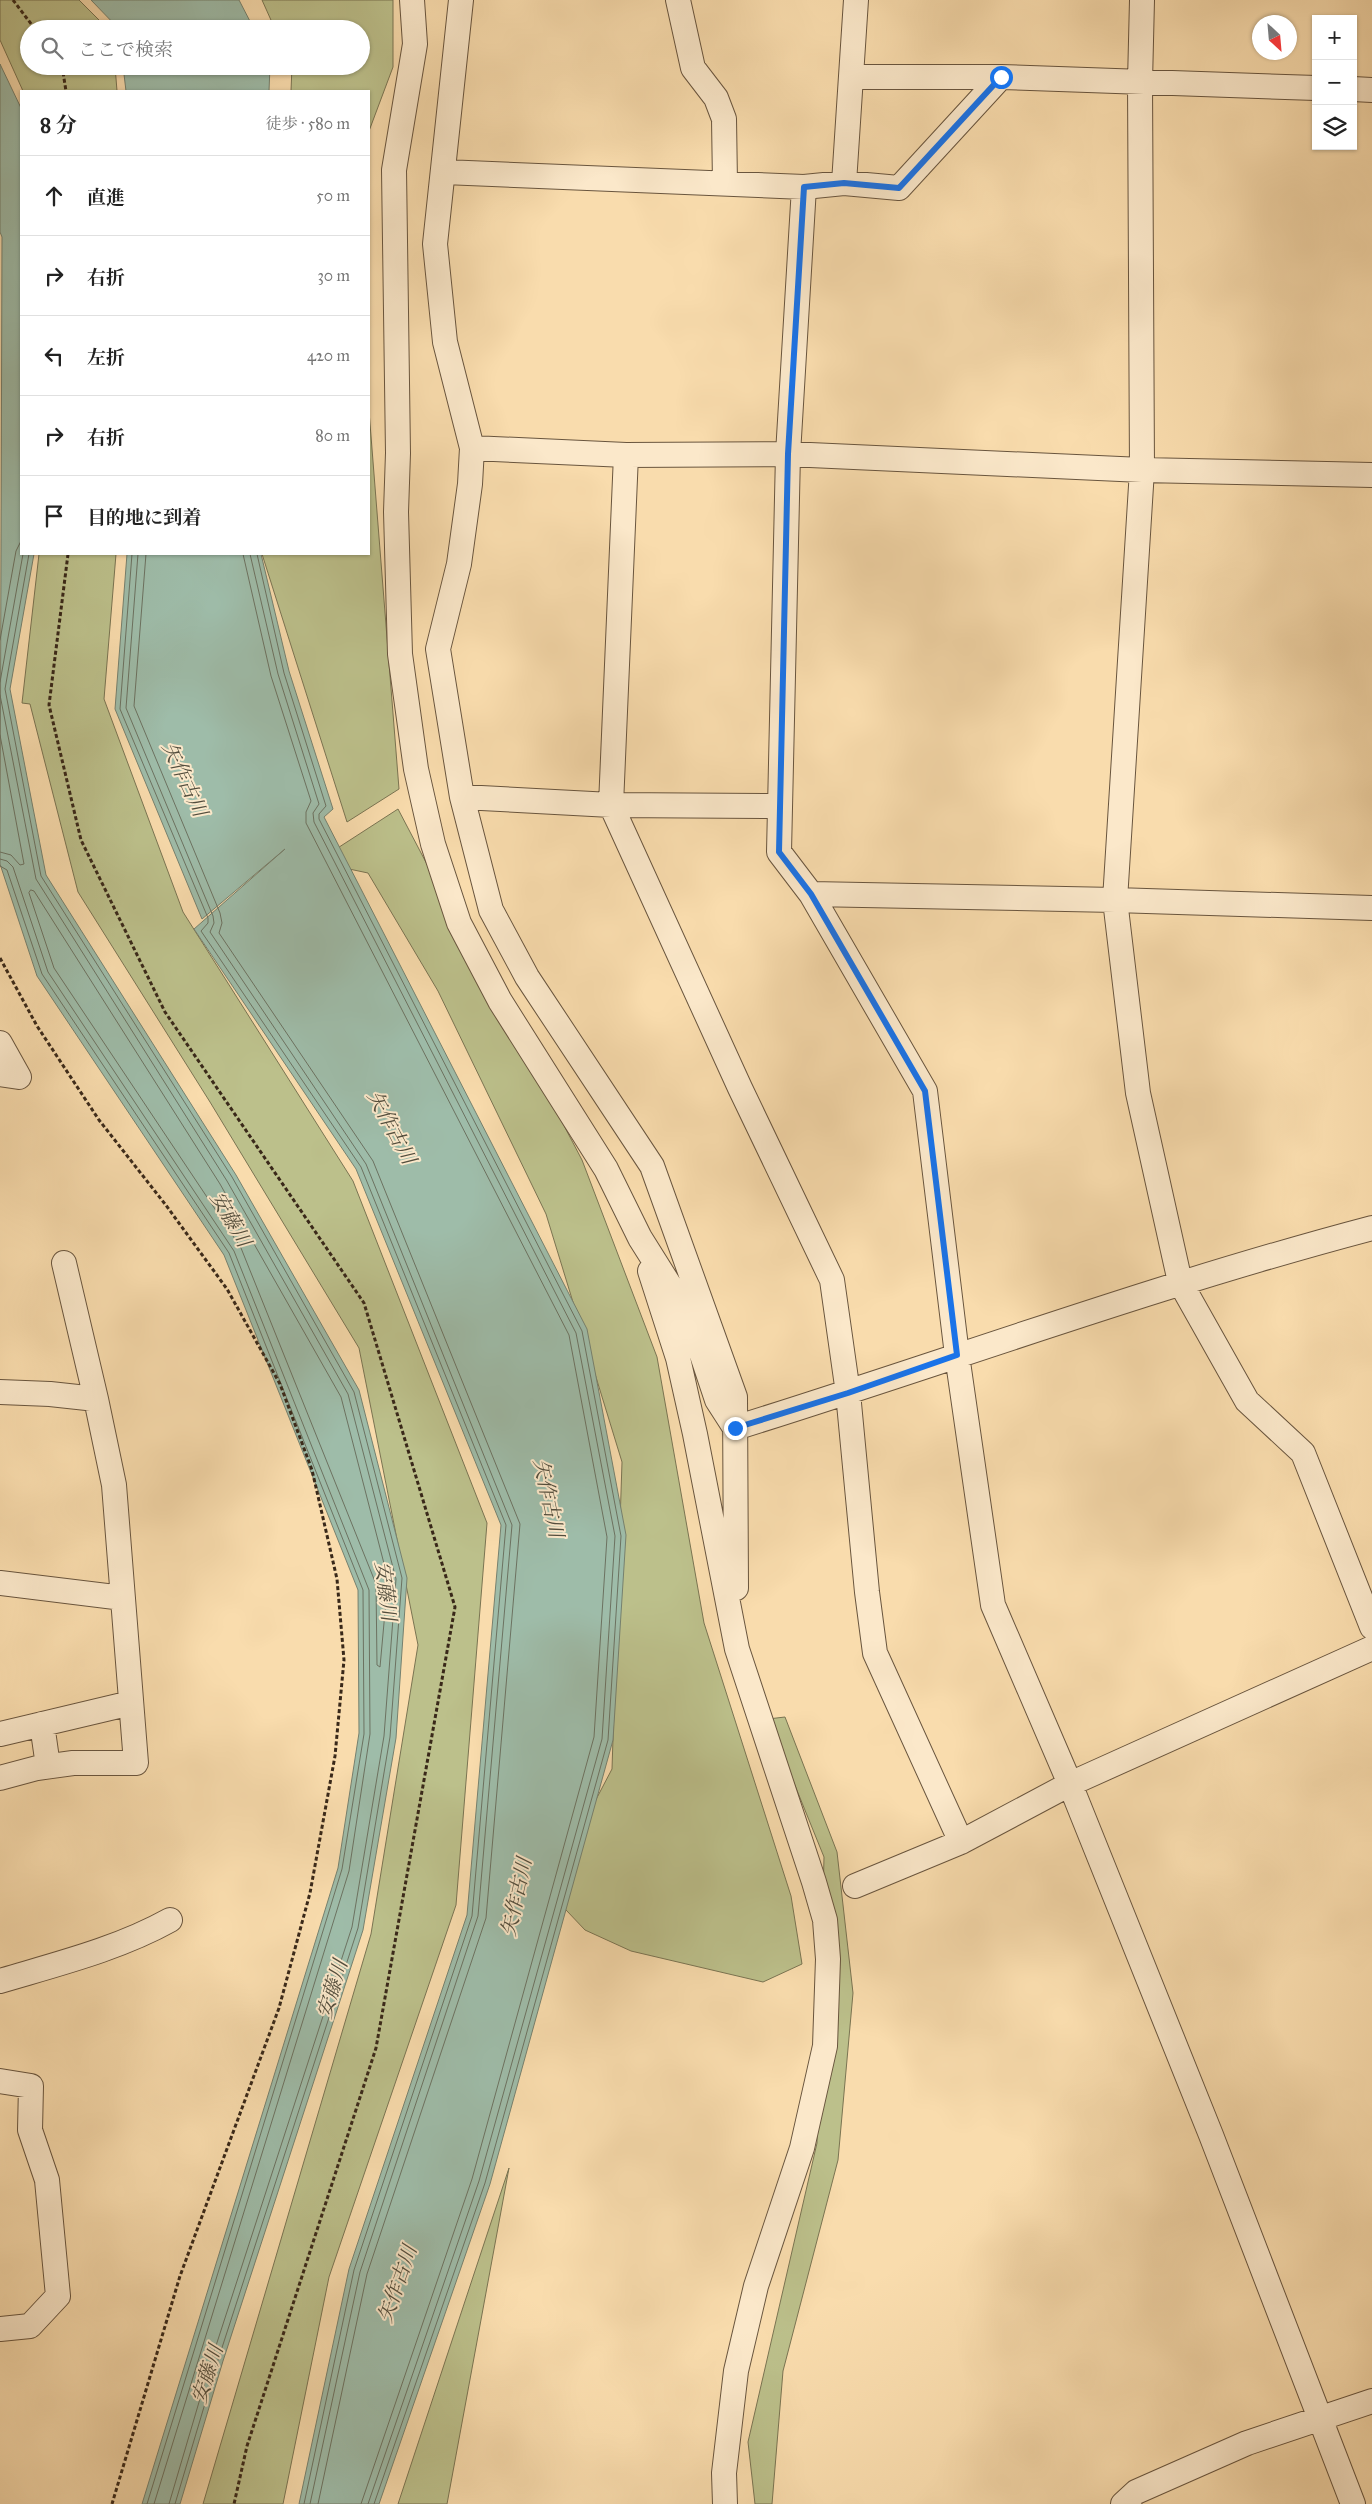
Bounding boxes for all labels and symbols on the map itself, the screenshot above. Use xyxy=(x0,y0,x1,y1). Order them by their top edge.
north arrow xyxy=(1252,15,1297,60)
route start xyxy=(990,66,1013,89)
water label: 矢作古川 xyxy=(157,738,214,822)
water label: 矢作古川 xyxy=(363,1086,422,1170)
water label: 安藤川 xyxy=(206,1187,257,1253)
route end xyxy=(724,1417,747,1440)
water label: 矢作古川 xyxy=(529,1456,569,1542)
water label: 安藤川 xyxy=(370,1560,402,1624)
water label: 矢作古川 xyxy=(496,1853,536,1939)
water label: 安藤川 xyxy=(312,1955,353,2021)
water label: 矢作古川 xyxy=(373,2240,422,2326)
water label: 安藤川 xyxy=(186,2340,228,2406)

